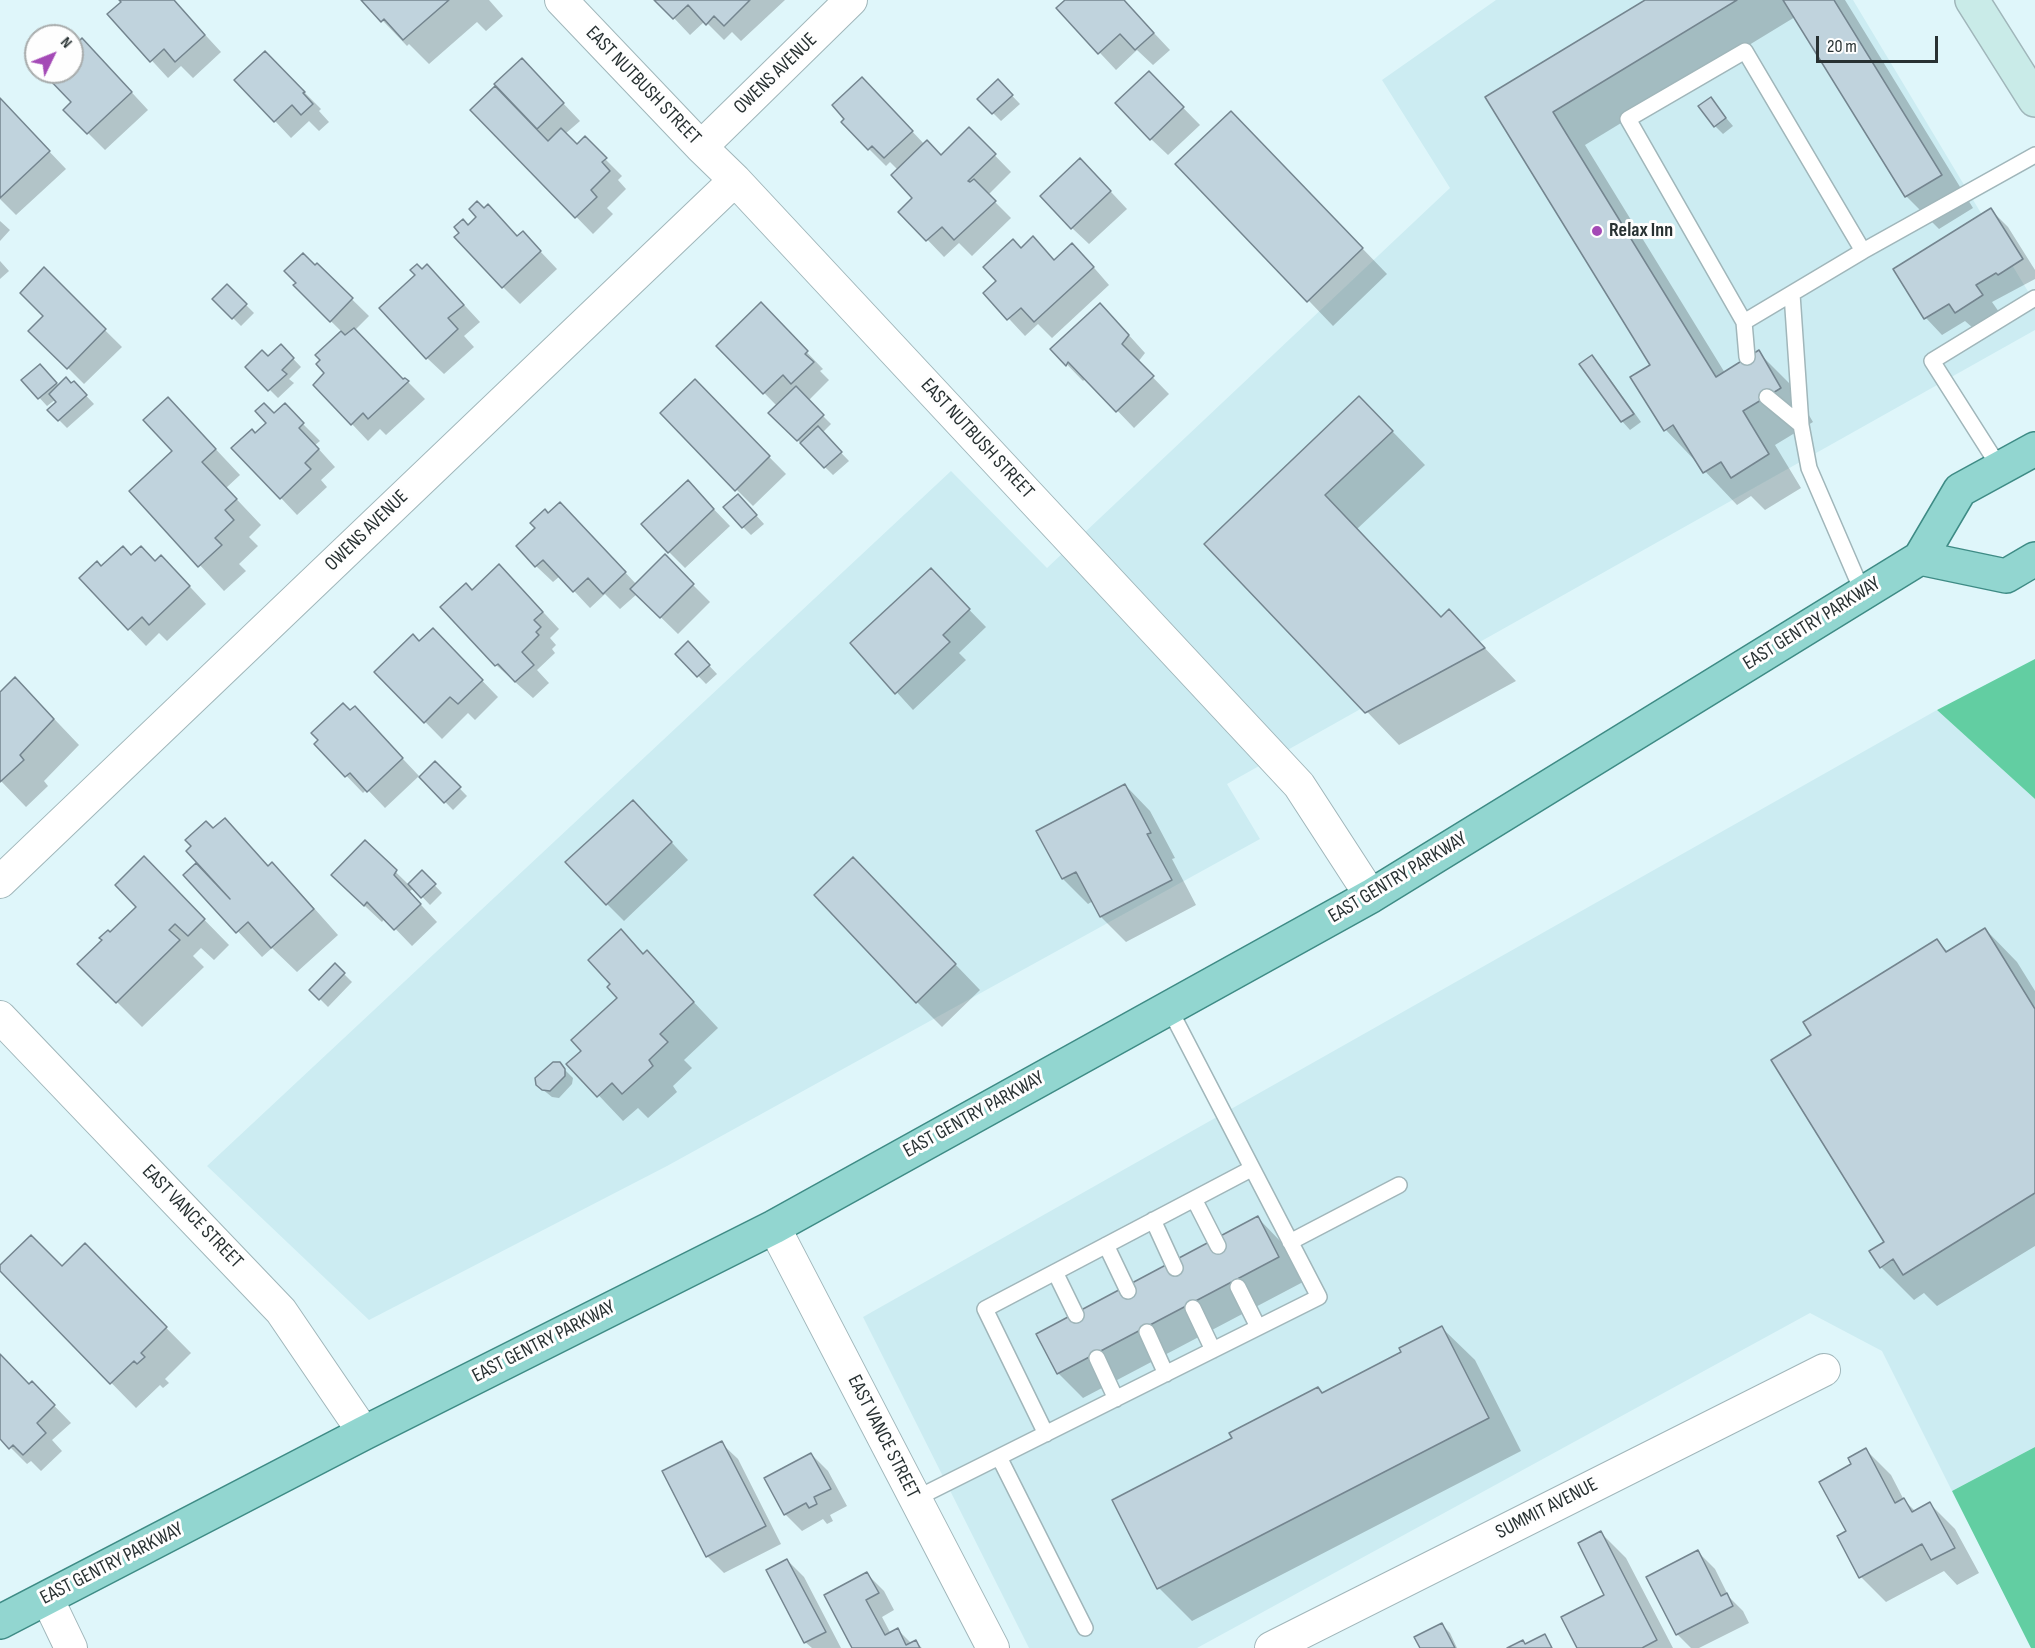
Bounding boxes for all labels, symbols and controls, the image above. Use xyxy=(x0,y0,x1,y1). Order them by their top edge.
street label: EAST NUTBUSH STREET xyxy=(580,22,706,150)
north arrow xyxy=(24,24,84,84)
scale bar xyxy=(1819,24,1940,62)
street label: OWENS AVENUE xyxy=(729,28,823,120)
text: N xyxy=(56,33,76,52)
text: 20 m xyxy=(1827,36,1857,57)
place label: Relax Inn xyxy=(1609,219,1673,243)
marker: Relax Inn xyxy=(1590,224,1604,238)
street label: EAST NUTBUSH STREET xyxy=(915,374,1039,504)
street label: OWENS AVENUE xyxy=(320,485,414,577)
street label: EAST GENTRY PARKWAY xyxy=(1739,572,1885,676)
street label: EAST GENTRY PARKWAY xyxy=(1324,827,1472,929)
street label: EAST GENTRY PARKWAY xyxy=(899,1066,1049,1164)
street label: EAST VANCE STREET xyxy=(136,1160,248,1274)
street label: EAST GENTRY PARKWAY xyxy=(469,1296,619,1388)
street label: EAST VANCE STREET xyxy=(842,1371,924,1503)
street label: SUMMIT AVENUE xyxy=(1492,1473,1602,1545)
street label: EAST GENTRY PARKWAY xyxy=(37,1518,187,1610)

